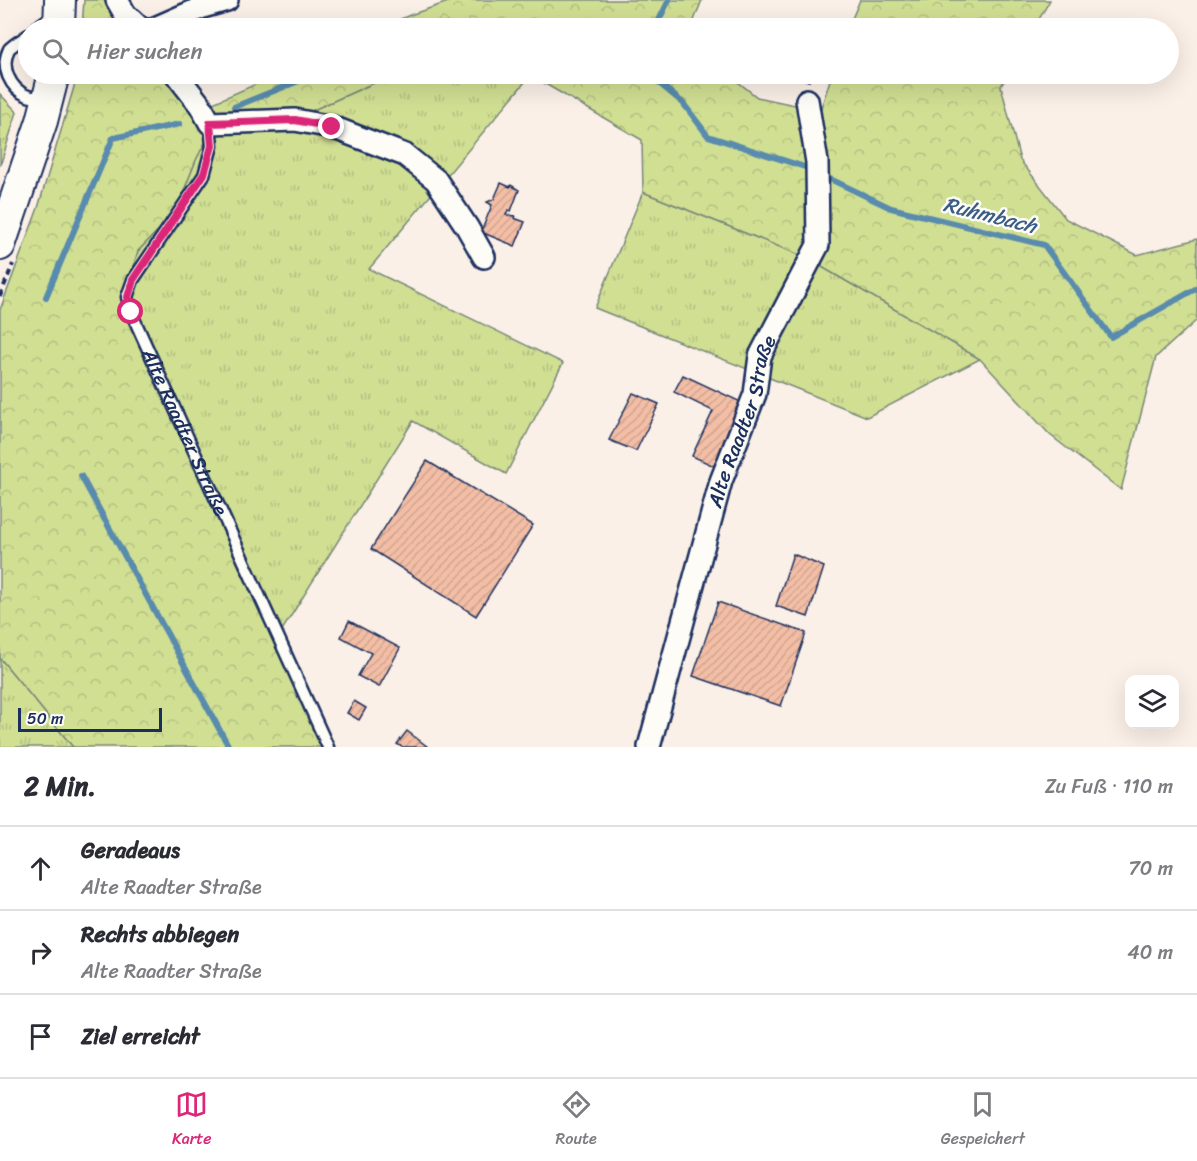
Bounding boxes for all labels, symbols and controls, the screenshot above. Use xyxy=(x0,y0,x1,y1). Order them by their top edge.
search box xyxy=(18,18,1179,84)
text: Hier suchen xyxy=(87,32,202,71)
icon: search xyxy=(39,35,72,68)
route end xyxy=(318,113,344,139)
water label: Ruhmbach xyxy=(940,185,1042,245)
route start xyxy=(117,298,143,324)
street label: Alte Raadter Straße xyxy=(697,328,786,513)
street label: Alte Raadter Straße xyxy=(131,342,238,522)
map controls xyxy=(1125,675,1179,729)
button: layers xyxy=(1125,675,1179,729)
text: 50 m xyxy=(27,704,63,733)
scale bar xyxy=(18,705,162,732)
text: 2 Min. xyxy=(24,763,96,809)
text: Zu Fuß · 110 m xyxy=(1045,769,1173,804)
text: Geradeaus xyxy=(81,831,180,870)
text: 70 m xyxy=(1128,851,1173,886)
icon: ahead xyxy=(24,852,57,885)
text: Alte Raadter Straße xyxy=(81,870,262,905)
text: Rechts abbiegen xyxy=(81,915,239,954)
text: 40 m xyxy=(1127,935,1173,970)
icon: right xyxy=(24,936,57,969)
text: Alte Raadter Straße xyxy=(81,954,262,989)
text: Ziel erreicht xyxy=(81,1017,200,1056)
icon: arrive xyxy=(24,1020,57,1053)
tab: Karte xyxy=(172,1088,212,1153)
tab: Route xyxy=(556,1088,597,1153)
tab: Gespeichert xyxy=(941,1088,1025,1153)

